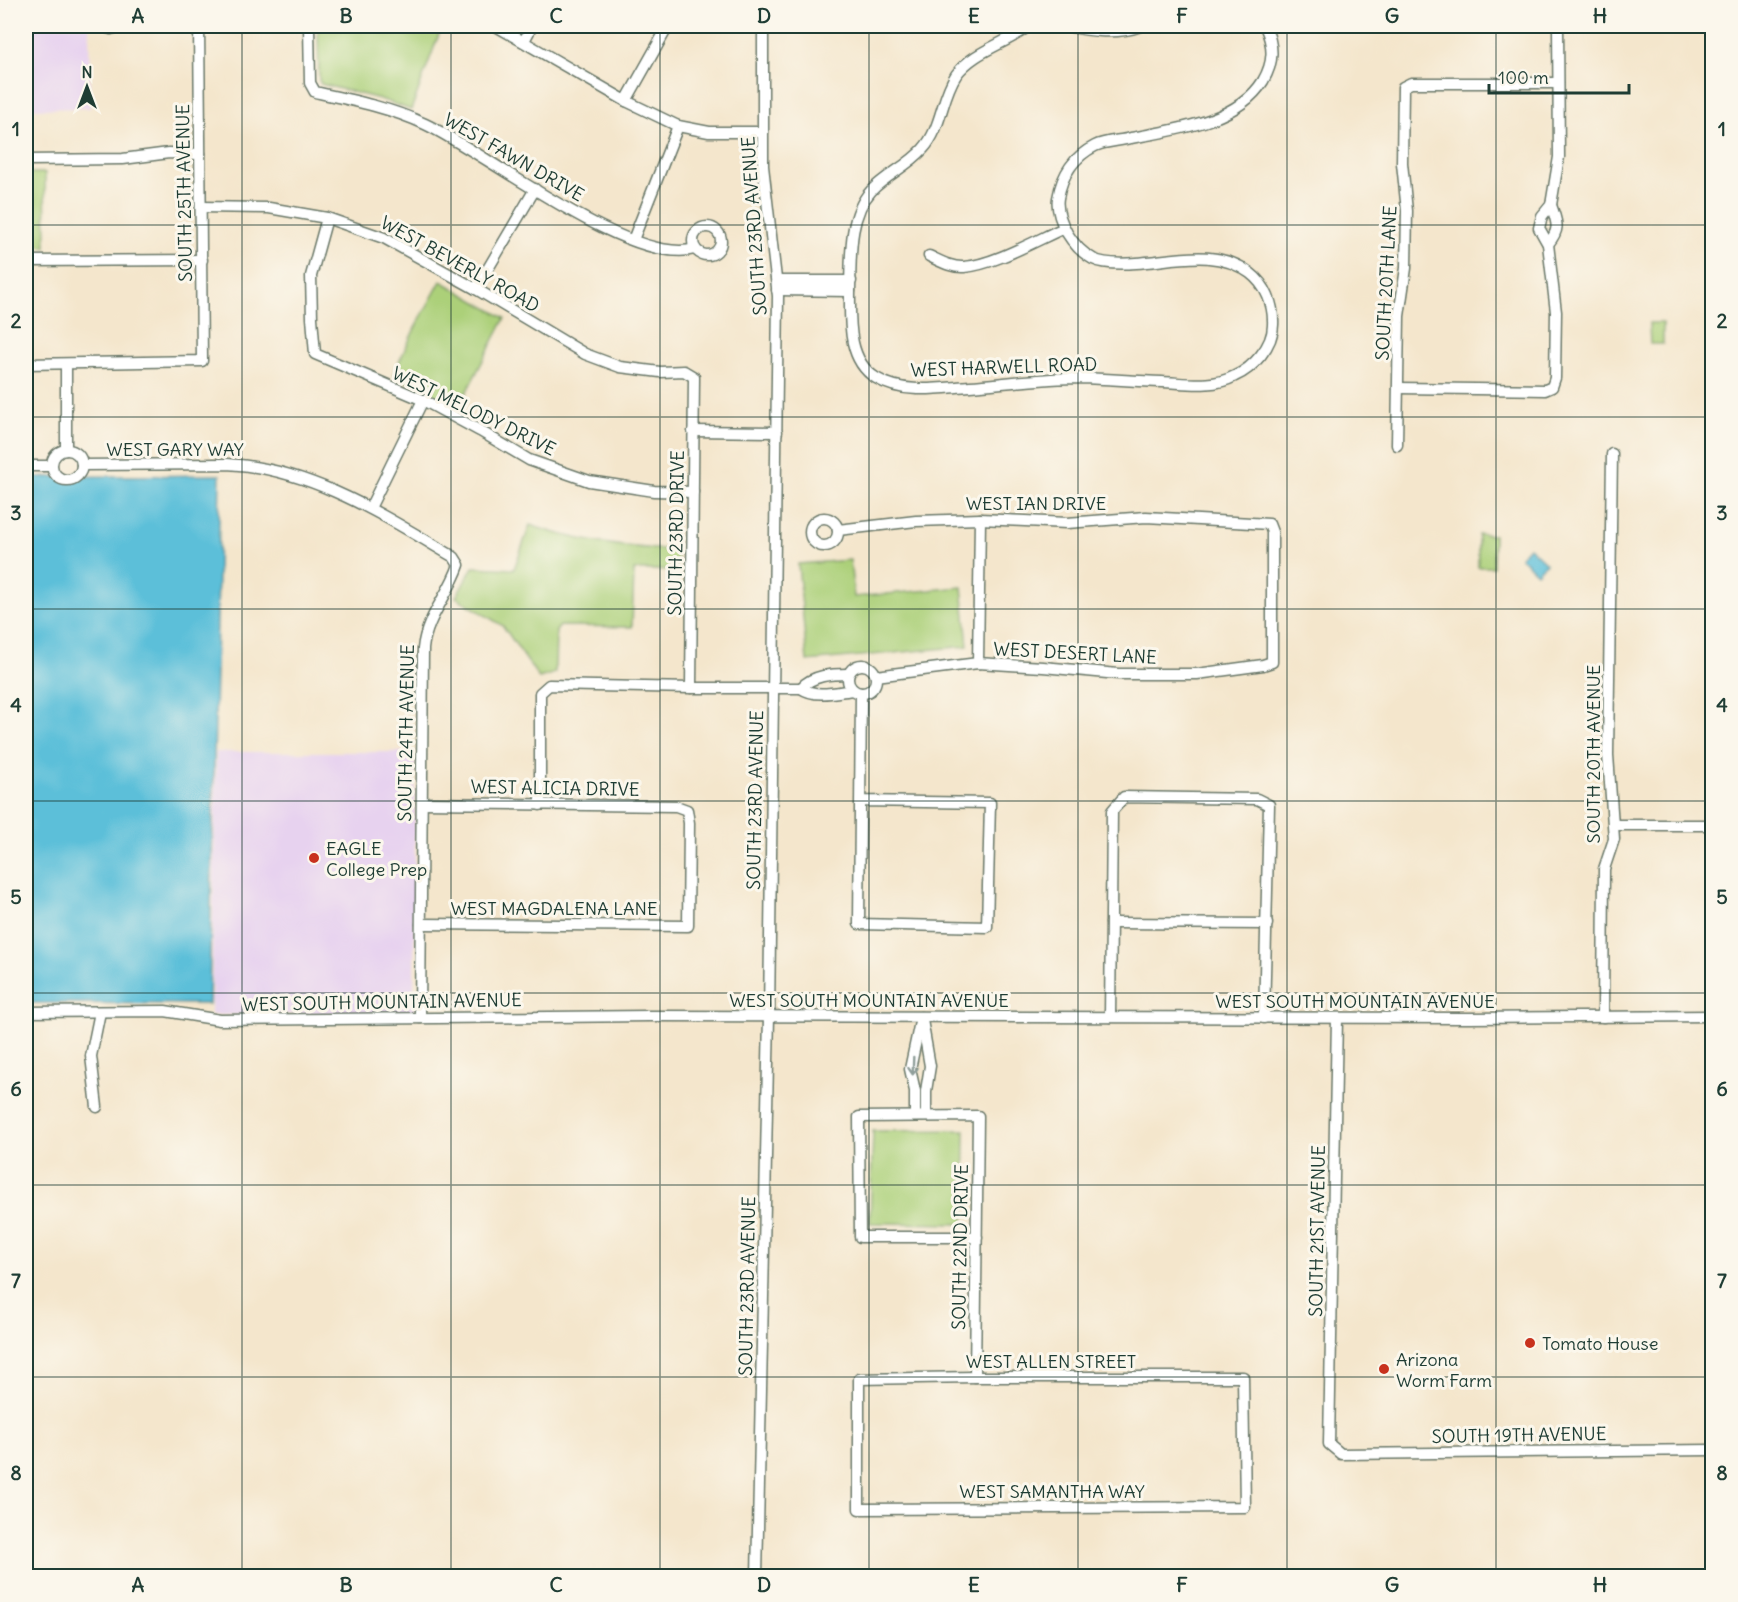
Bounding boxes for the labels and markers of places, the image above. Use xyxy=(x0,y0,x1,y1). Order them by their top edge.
place label: EAGLE College Prep xyxy=(326,837,427,881)
marker: EAGLE College Prep xyxy=(307,851,321,865)
place label: Tomato House xyxy=(1542,1332,1658,1355)
marker: Tomato House xyxy=(1523,1336,1537,1350)
place label: Arizona Worm Farm xyxy=(1396,1348,1492,1392)
marker: Arizona Worm Farm xyxy=(1377,1362,1391,1376)

